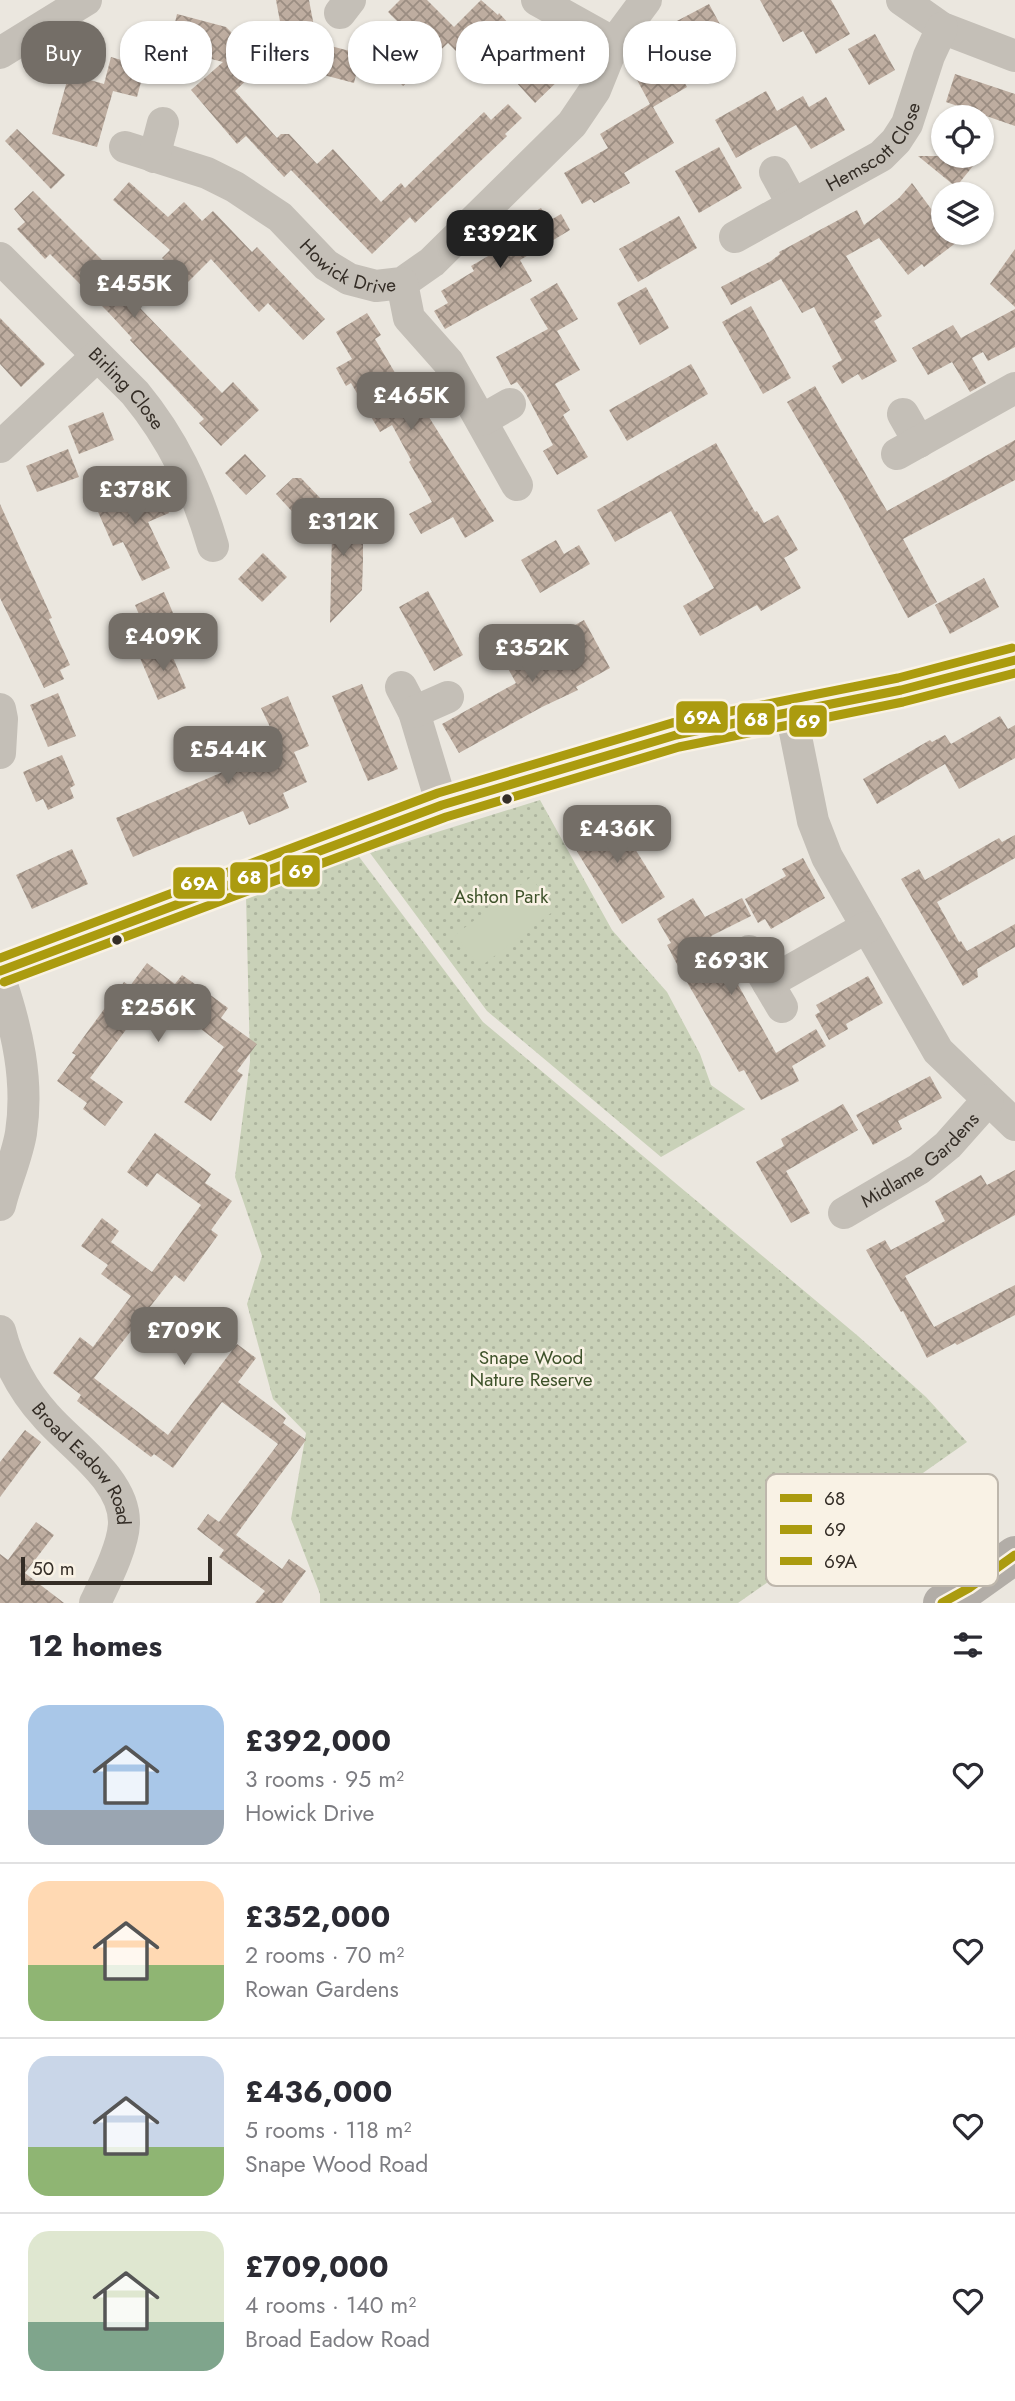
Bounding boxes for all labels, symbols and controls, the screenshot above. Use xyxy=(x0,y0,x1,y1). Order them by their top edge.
chip: Buy xyxy=(21,21,106,84)
chip: Rent xyxy=(120,21,212,84)
chip: Filters xyxy=(226,21,334,84)
chip: New xyxy=(348,21,442,84)
chip: Apartment xyxy=(456,21,609,84)
chip: House xyxy=(623,21,736,84)
street label: Hemscott Close xyxy=(821,98,927,198)
map controls xyxy=(931,105,994,245)
button: locate xyxy=(931,105,994,168)
button: layers xyxy=(931,182,994,245)
pin: £392K xyxy=(451,210,549,270)
text: £392K xyxy=(463,216,537,250)
street label: Howick Drive xyxy=(294,232,397,300)
pin: £455K xyxy=(85,260,183,320)
text: £455K xyxy=(96,266,172,300)
street label: Birling Close xyxy=(83,341,172,435)
pin: £465K xyxy=(362,372,460,432)
text: £465K xyxy=(373,378,449,412)
pin: £378K xyxy=(86,466,184,526)
text: £378K xyxy=(99,472,171,506)
pin: £312K xyxy=(294,498,392,558)
text: £312K xyxy=(307,504,379,538)
pin: £409K xyxy=(114,614,212,673)
text: £409K xyxy=(125,619,201,653)
pin: £352K xyxy=(483,624,581,684)
text: £352K xyxy=(495,630,569,664)
line badge: 69A xyxy=(675,700,729,734)
line badge: 68 xyxy=(736,702,776,736)
text: 69A xyxy=(683,704,721,731)
line badge: 69 xyxy=(788,704,828,738)
text: 68 xyxy=(744,706,768,733)
text: 69 xyxy=(795,708,821,735)
pin: £544K xyxy=(179,726,277,786)
text: £544K xyxy=(189,732,267,766)
unlabelled marker xyxy=(500,792,514,806)
pin: £436K xyxy=(568,806,666,865)
text: £436K xyxy=(579,811,655,845)
line badge: 69 xyxy=(281,854,321,888)
text: 69 xyxy=(288,858,314,885)
line badge: 68 xyxy=(229,861,269,894)
text: 68 xyxy=(237,864,261,891)
line badge: 69A xyxy=(172,866,226,900)
text: 69A xyxy=(180,870,218,897)
park label: Ashton Park xyxy=(454,883,549,910)
unlabelled marker xyxy=(110,933,124,947)
pin: £693K xyxy=(682,937,780,997)
text: £693K xyxy=(693,943,769,977)
pin: £256K xyxy=(109,984,207,1044)
text: £256K xyxy=(120,990,196,1024)
street label: Midlame Gardens xyxy=(855,1106,985,1214)
pin: £709K xyxy=(135,1308,233,1367)
text: £709K xyxy=(147,1313,221,1347)
park label: Snape Wood Nature Reserve xyxy=(470,1344,593,1393)
street label: Broad Eadow Road xyxy=(26,1396,138,1526)
legend xyxy=(766,1474,998,1586)
text: 68 xyxy=(824,1485,845,1512)
text: 69 xyxy=(824,1516,846,1543)
text: 69A xyxy=(824,1548,858,1575)
scale bar xyxy=(21,1554,212,1586)
text: 50 m xyxy=(32,1555,75,1582)
text: 12 homes xyxy=(28,1624,162,1667)
icon: filters xyxy=(949,1626,987,1664)
text: £392,000 xyxy=(245,1719,391,1762)
icon: home xyxy=(84,1733,168,1817)
icon: heart xyxy=(949,1756,987,1794)
text: 3 rooms · 95 m² xyxy=(245,1762,404,1796)
text: Howick Drive xyxy=(245,1796,374,1830)
text: £352,000 xyxy=(245,1895,390,1938)
icon: home xyxy=(84,1909,168,1993)
icon: heart xyxy=(949,1932,987,1970)
text: 2 rooms · 70 m² xyxy=(245,1938,404,1972)
text: Rowan Gardens xyxy=(245,1972,399,2006)
text: £436,000 xyxy=(245,2070,392,2113)
icon: home xyxy=(84,2084,168,2168)
icon: heart xyxy=(949,2107,987,2145)
text: 5 rooms · 118 m² xyxy=(245,2113,412,2147)
text: Snape Wood Road xyxy=(245,2147,428,2181)
text: £709,000 xyxy=(245,2245,389,2288)
icon: home xyxy=(84,2259,168,2343)
icon: heart xyxy=(949,2282,987,2320)
text: 4 rooms · 140 m² xyxy=(245,2288,416,2322)
text: Broad Eadow Road xyxy=(245,2322,430,2356)

